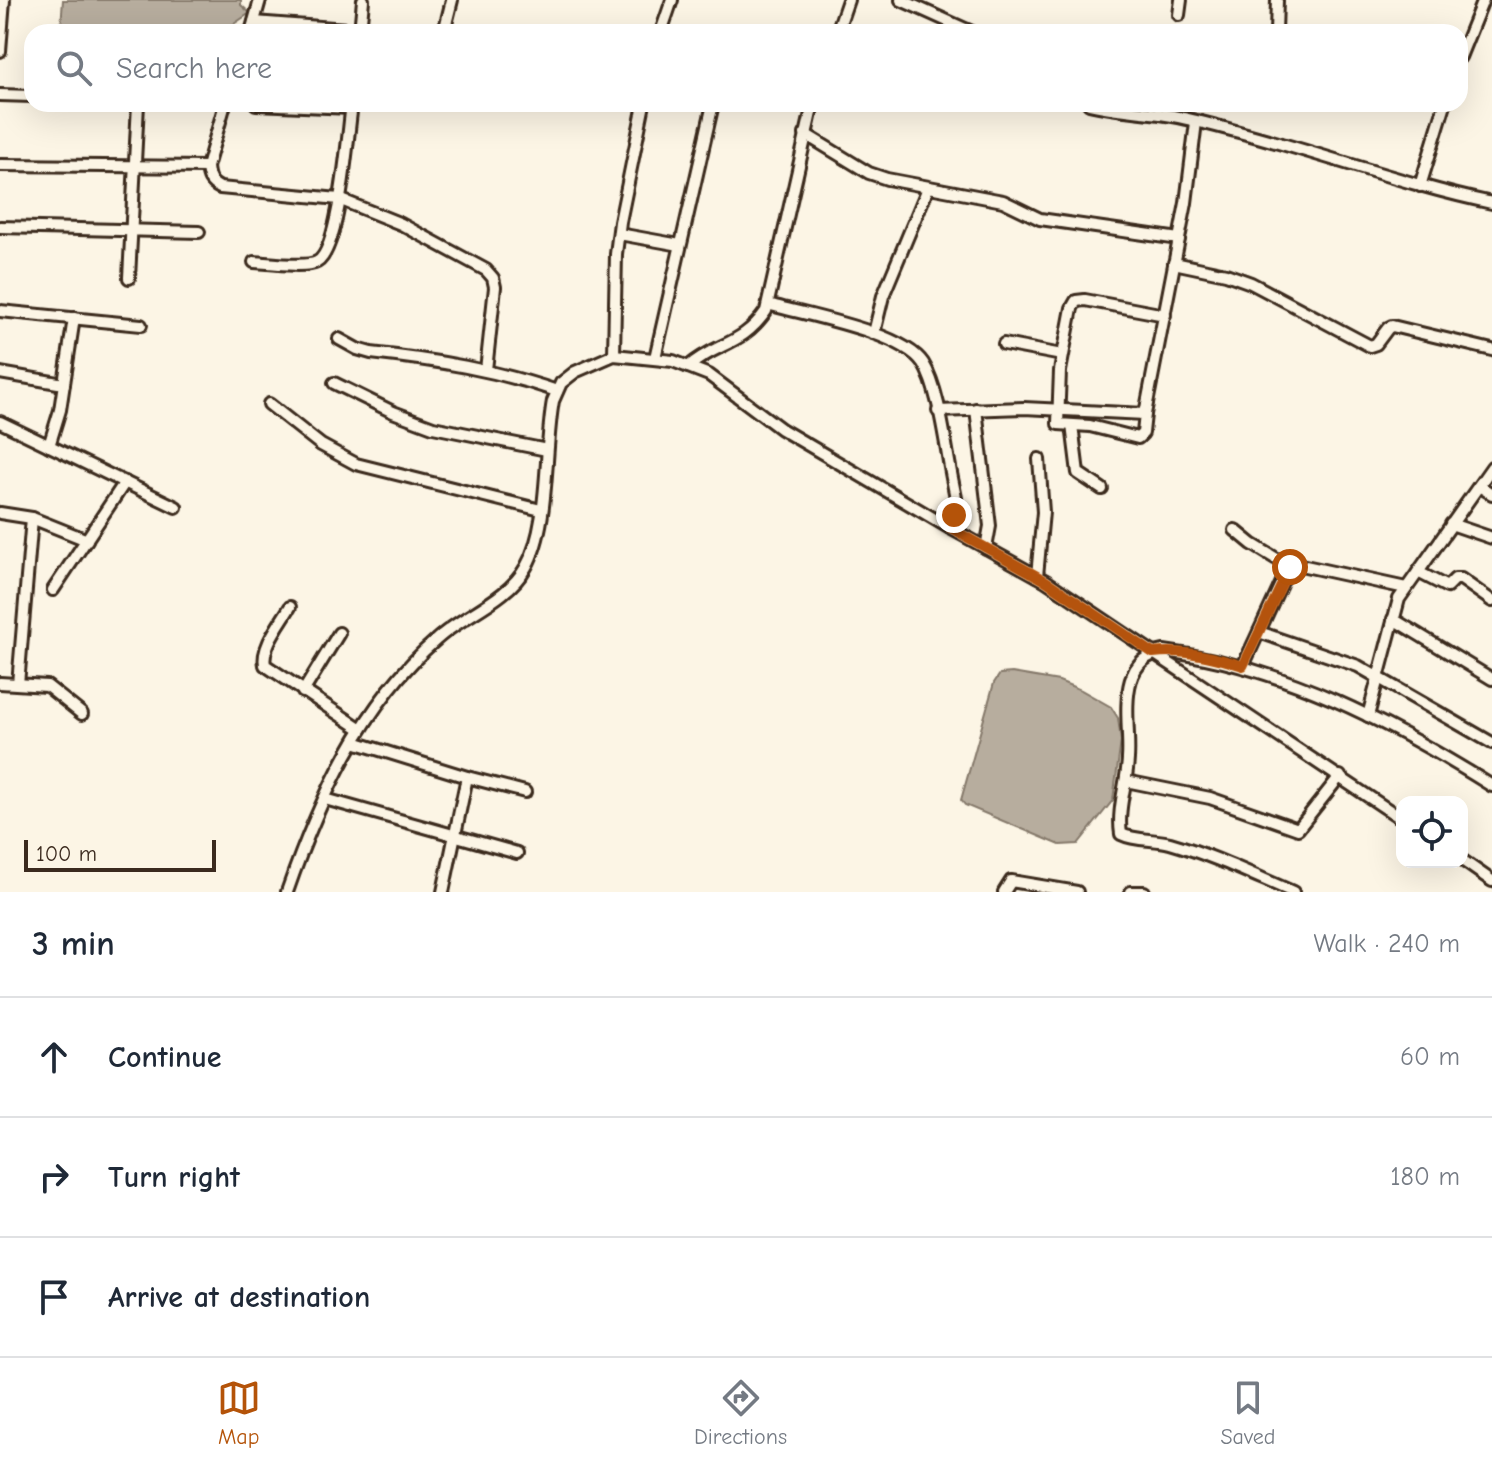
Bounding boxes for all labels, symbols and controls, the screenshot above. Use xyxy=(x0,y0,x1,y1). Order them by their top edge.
search box xyxy=(24,24,1468,112)
icon: search xyxy=(52,46,96,90)
text: Search here xyxy=(116,51,272,86)
route end xyxy=(936,497,972,533)
route start xyxy=(1272,549,1308,585)
map controls xyxy=(1396,796,1468,868)
button: locate xyxy=(1396,796,1468,868)
scale bar xyxy=(24,836,216,872)
text: 100 m xyxy=(36,841,97,867)
text: 3 min xyxy=(32,924,115,964)
text: Walk · 240 m xyxy=(1314,929,1460,959)
icon: ahead xyxy=(32,1035,76,1079)
text: Continue xyxy=(108,1040,222,1075)
text: 60 m xyxy=(1400,1042,1460,1072)
icon: right xyxy=(32,1155,76,1199)
text: Turn right xyxy=(108,1160,240,1195)
text: 180 m xyxy=(1390,1162,1460,1192)
icon: arrive xyxy=(32,1275,76,1319)
text: Arrive at destination xyxy=(108,1280,370,1315)
tab: Map xyxy=(217,1376,261,1450)
tab: Directions xyxy=(694,1376,787,1450)
tab: Saved xyxy=(1220,1376,1275,1450)

